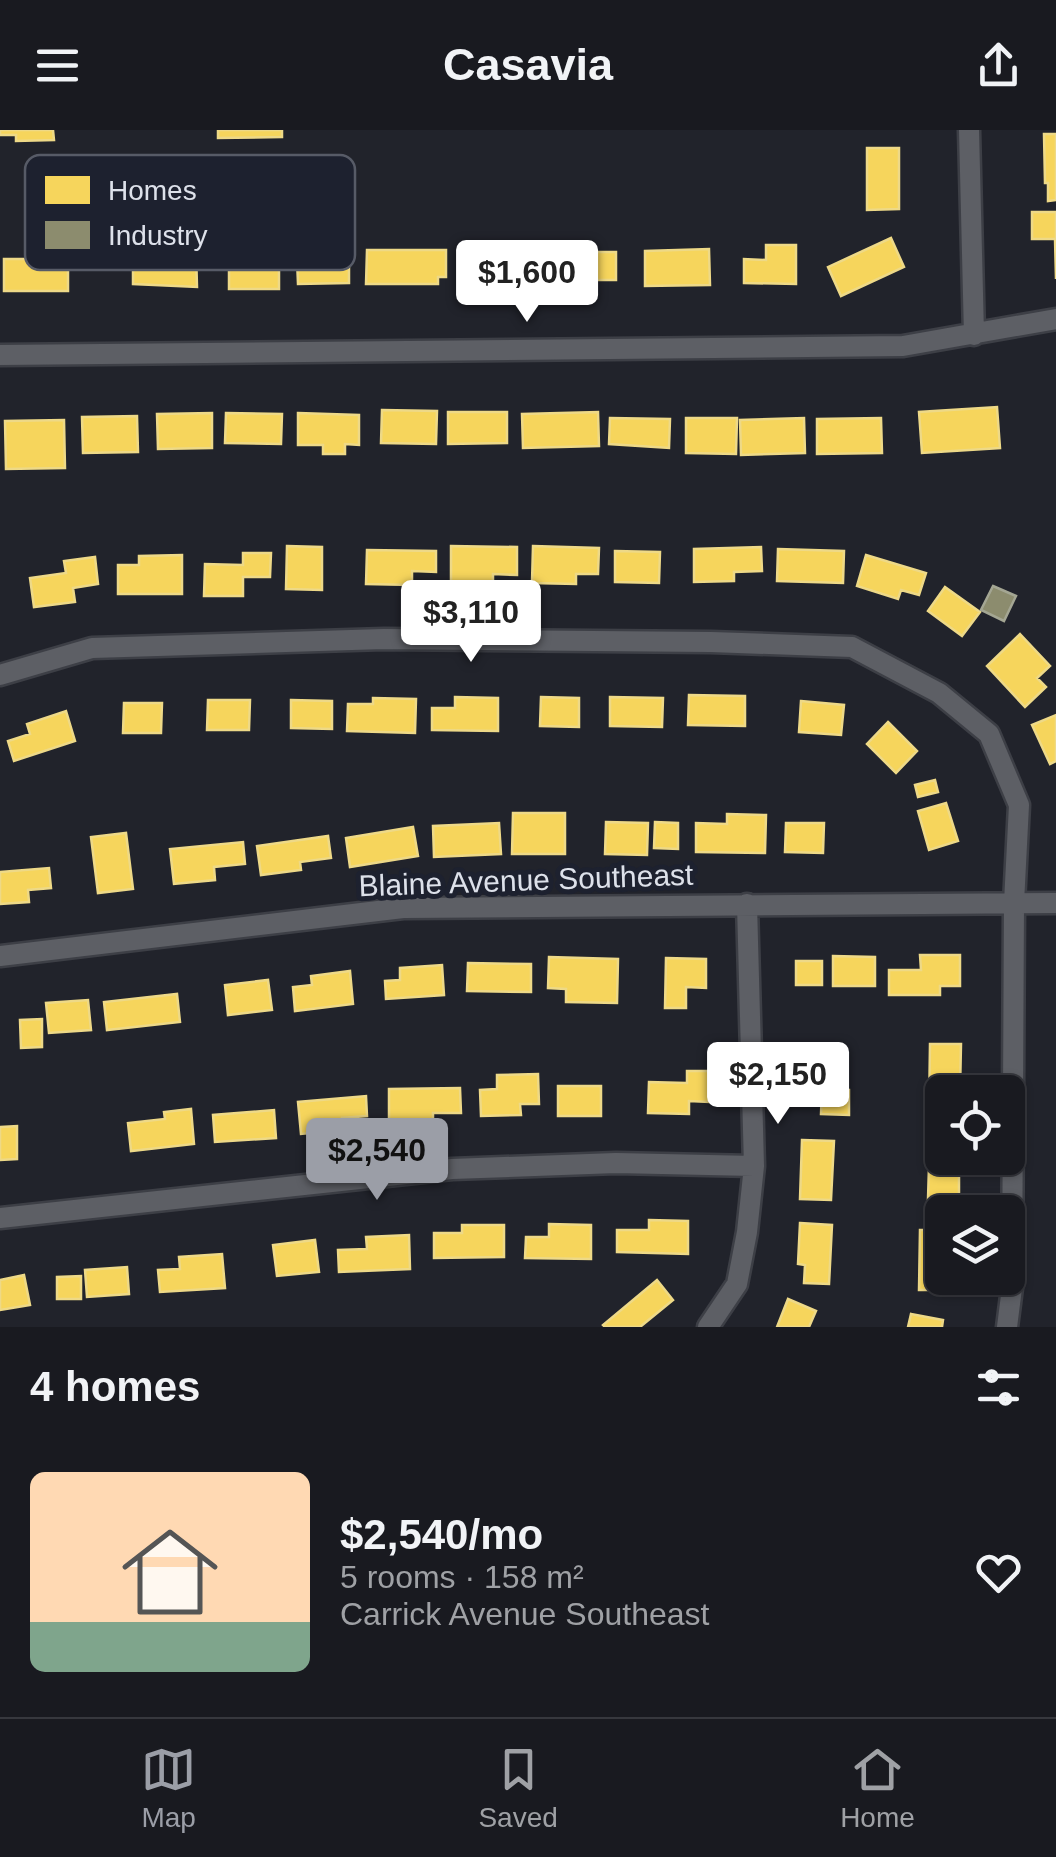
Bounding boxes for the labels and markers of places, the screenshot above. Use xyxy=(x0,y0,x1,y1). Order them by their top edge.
pin: $1,600 xyxy=(446,240,608,325)
pin: $3,110 xyxy=(390,580,552,665)
pin: $2,150 xyxy=(697,1042,859,1127)
pin: $2,540 xyxy=(296,1118,458,1203)

